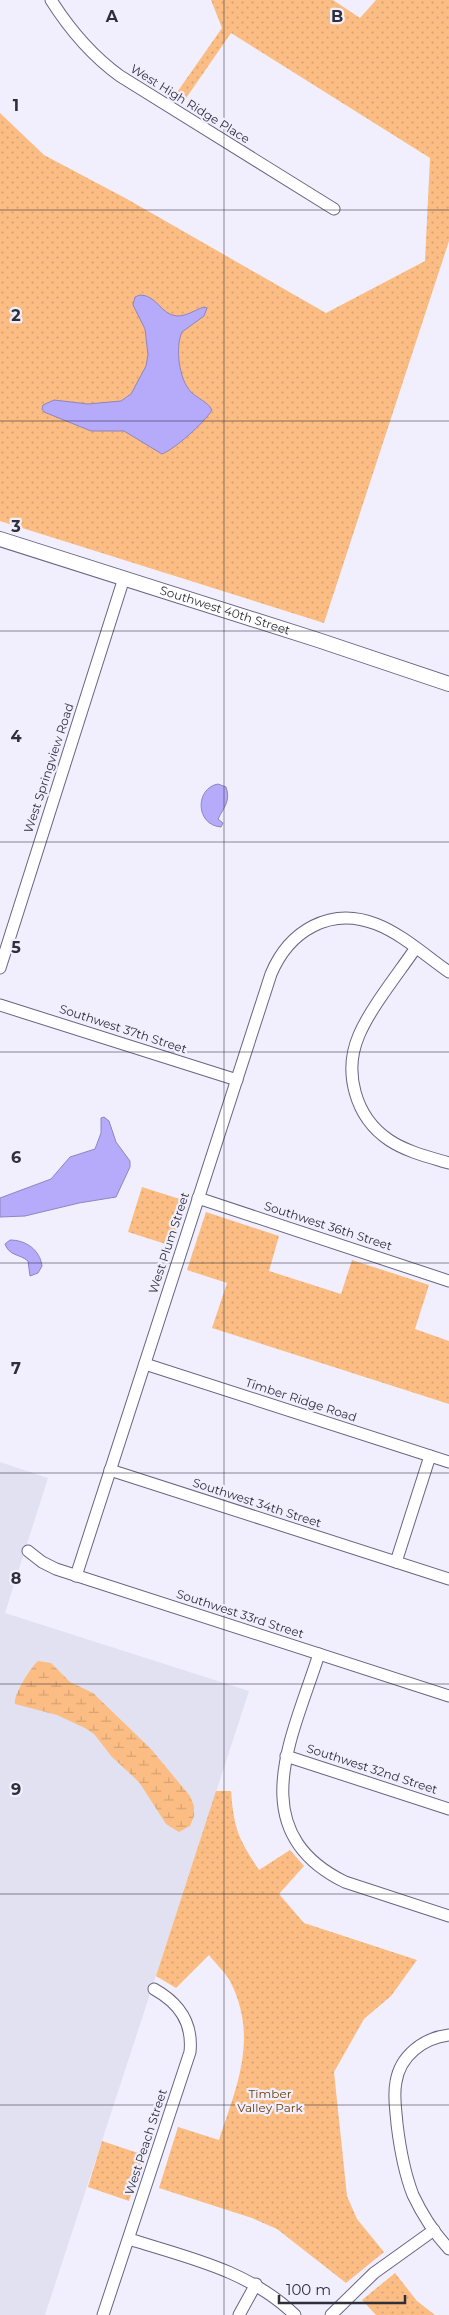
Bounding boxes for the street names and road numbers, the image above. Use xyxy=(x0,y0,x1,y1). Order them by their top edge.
street label: West High Ridge Place xyxy=(128,61,253,146)
street label: Southwest 40th Street xyxy=(158,582,292,638)
street label: West Springview Road xyxy=(20,701,77,835)
street label: Southwest 37th Street xyxy=(57,1001,189,1056)
street label: West Plum Street xyxy=(145,1190,192,1296)
street label: Southwest 36th Street xyxy=(262,1198,394,1253)
street label: Timber Ridge Road xyxy=(244,1374,359,1425)
street label: Southwest 34th Street xyxy=(191,1475,324,1530)
street label: Southwest 33rd Street xyxy=(175,1586,306,1641)
street label: Southwest 32nd Street xyxy=(305,1740,440,1797)
street label: West Peach Street xyxy=(121,2087,170,2197)

